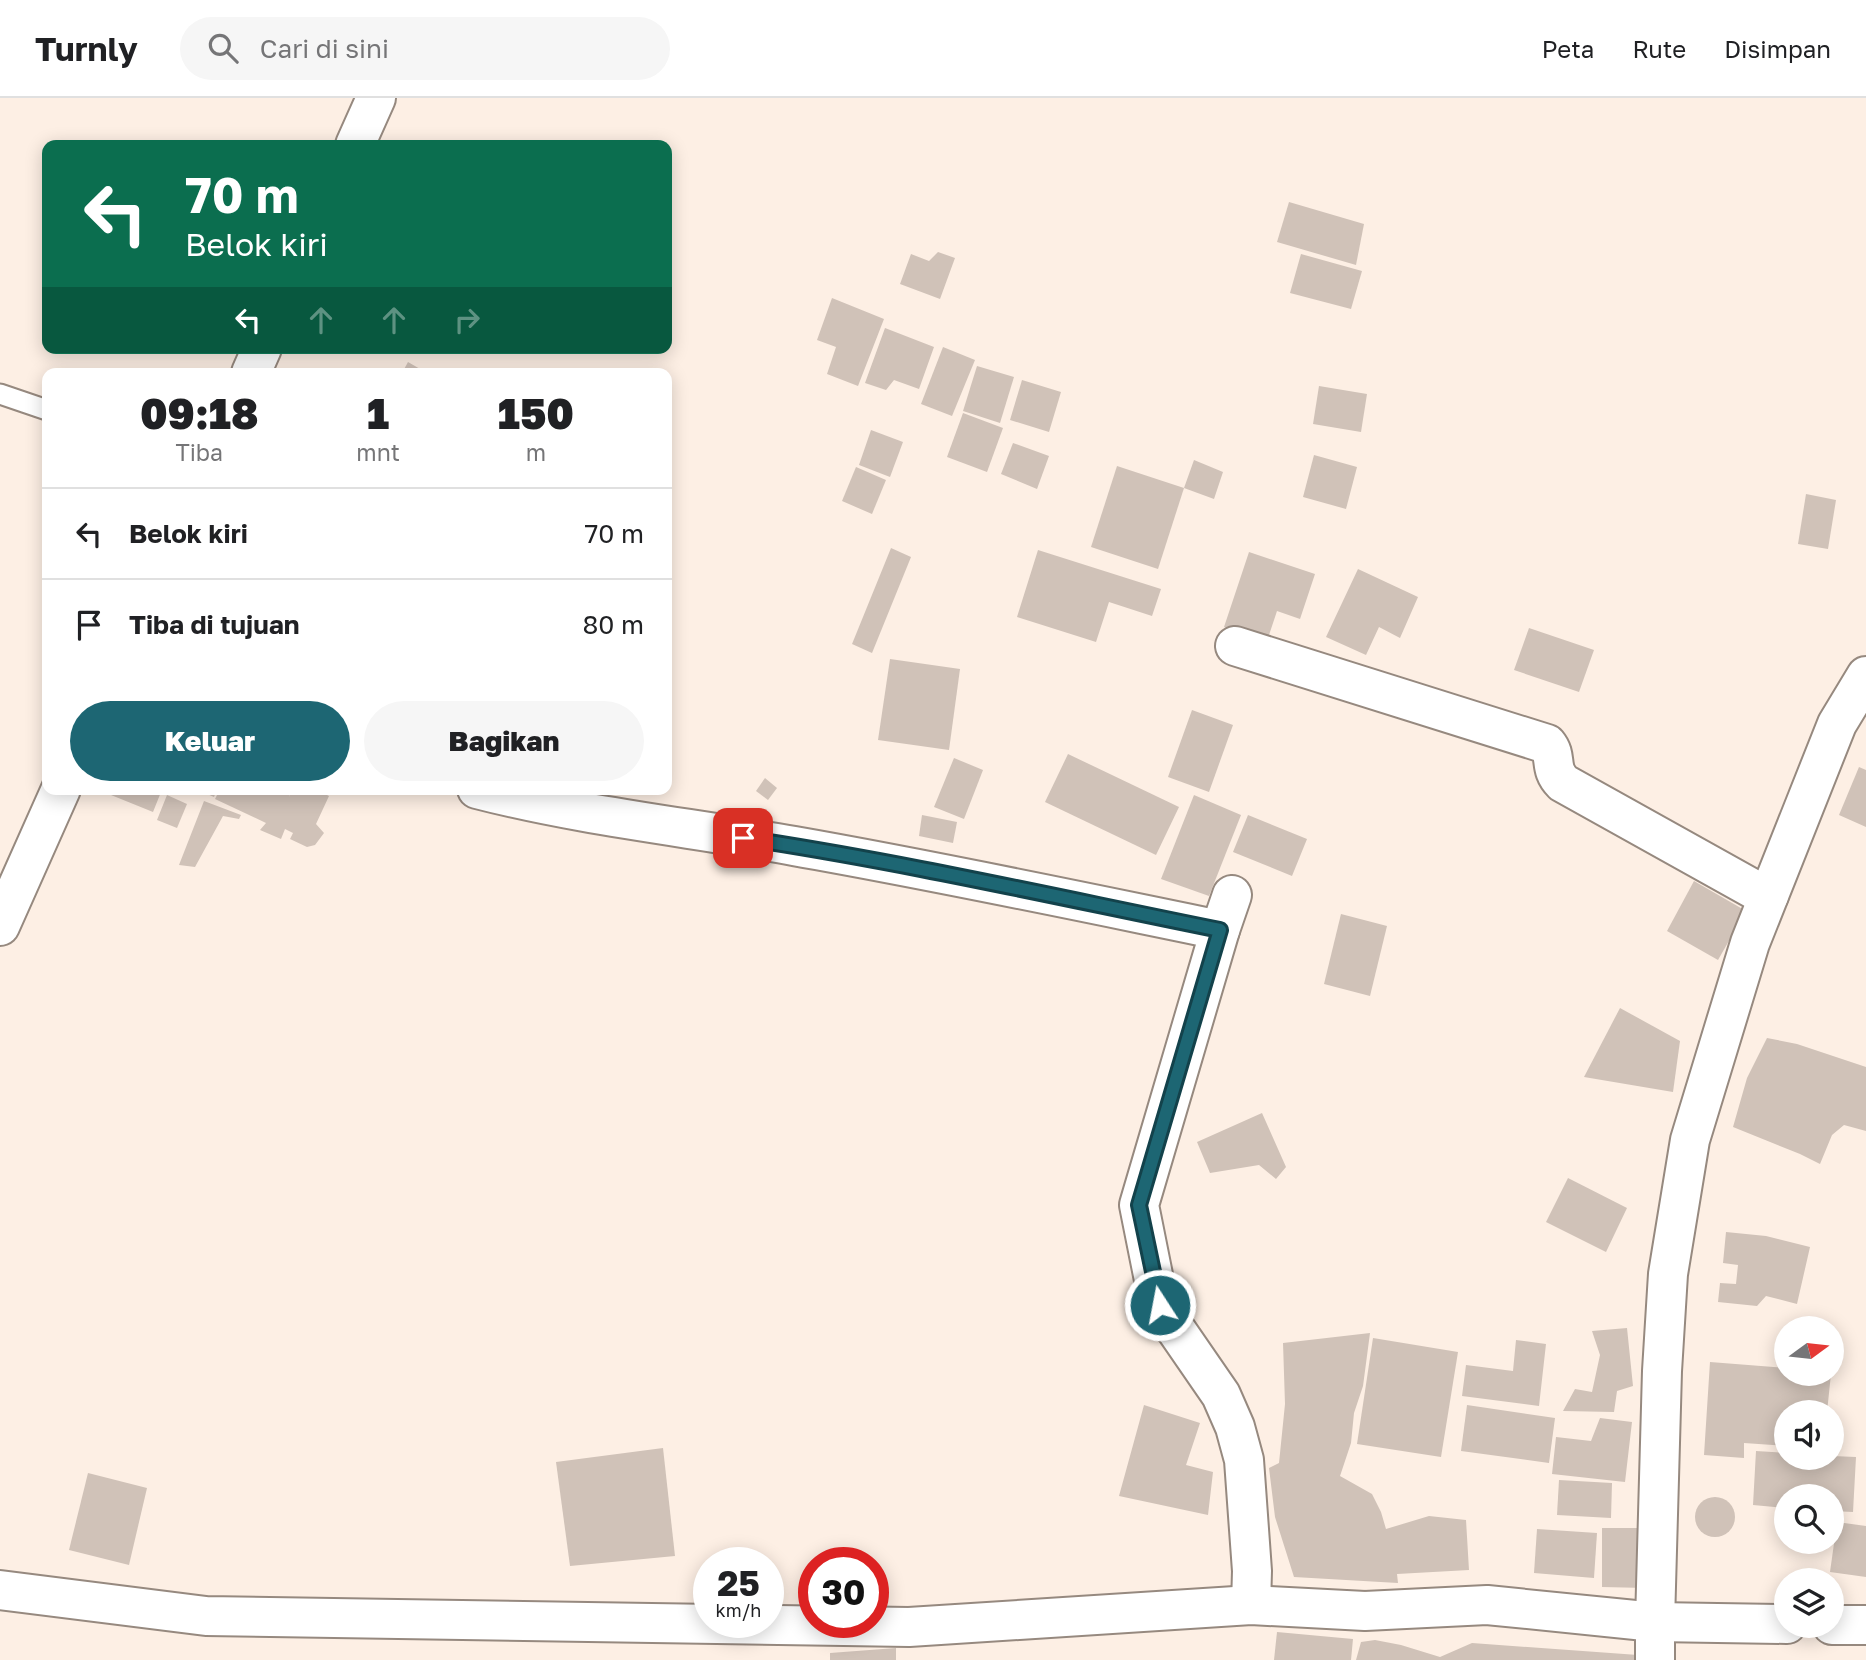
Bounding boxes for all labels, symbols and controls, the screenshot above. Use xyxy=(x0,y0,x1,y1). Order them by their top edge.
search box xyxy=(180,17,670,80)
text: Turnly xyxy=(35,29,138,68)
icon: search xyxy=(204,29,242,67)
text: Cari di sini xyxy=(260,33,389,64)
text: Peta xyxy=(1542,34,1594,63)
text: Rute xyxy=(1632,34,1686,63)
text: Disimpan xyxy=(1724,34,1831,63)
text: 70 m xyxy=(185,165,299,224)
icon: left xyxy=(70,168,161,259)
text: Belok kiri xyxy=(185,225,328,263)
icon: left xyxy=(229,301,267,339)
icon: ahead xyxy=(302,301,340,339)
icon: ahead xyxy=(375,301,413,339)
icon: right xyxy=(448,301,486,339)
text: 09:18 xyxy=(140,388,258,438)
text: 1 xyxy=(367,388,389,438)
text: 150 xyxy=(498,388,574,438)
text: Tiba xyxy=(175,438,223,466)
text: mnt xyxy=(356,438,400,466)
text: m xyxy=(526,438,546,466)
icon: left xyxy=(70,515,108,553)
text: Belok kiri xyxy=(129,518,248,549)
text: 70 m xyxy=(585,518,644,549)
icon: arrive xyxy=(70,606,108,644)
text: Tiba di tujuan xyxy=(129,609,299,640)
text: 80 m xyxy=(583,609,644,640)
button: Keluar xyxy=(70,701,350,781)
button: Bagikan xyxy=(364,701,644,781)
pin xyxy=(713,808,773,868)
icon: arrive xyxy=(724,819,762,857)
position arrow xyxy=(1123,1268,1197,1342)
north arrow xyxy=(1774,1316,1844,1386)
map controls xyxy=(1774,1316,1844,1638)
button: sound xyxy=(1774,1400,1844,1470)
button: search xyxy=(1774,1484,1844,1554)
speed limit sign: 30 xyxy=(798,1547,889,1638)
text: 25 xyxy=(717,1562,760,1604)
button: layers xyxy=(1774,1568,1844,1638)
text: km/h xyxy=(716,1599,761,1621)

